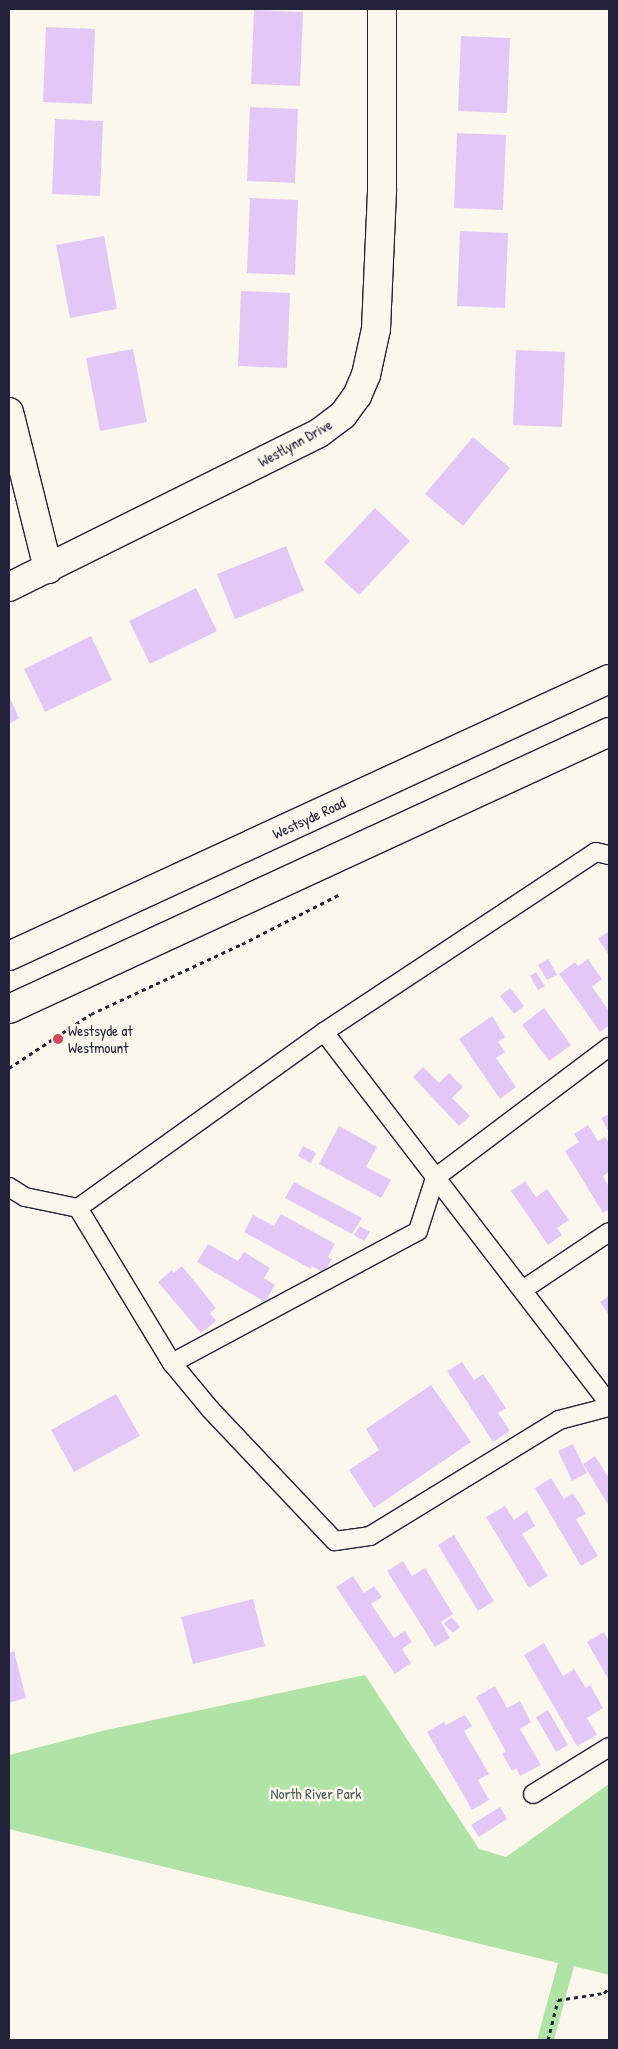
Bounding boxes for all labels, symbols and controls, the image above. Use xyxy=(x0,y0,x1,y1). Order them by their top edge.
street label: Westlynn Drive xyxy=(255,415,335,471)
street label: Westsyde Road xyxy=(270,793,348,843)
place label: Westsyde at Westmount xyxy=(68,1021,133,1056)
marker: Westsyde at Westmount xyxy=(52,1033,64,1045)
park label: North River Park xyxy=(270,1785,362,1803)

